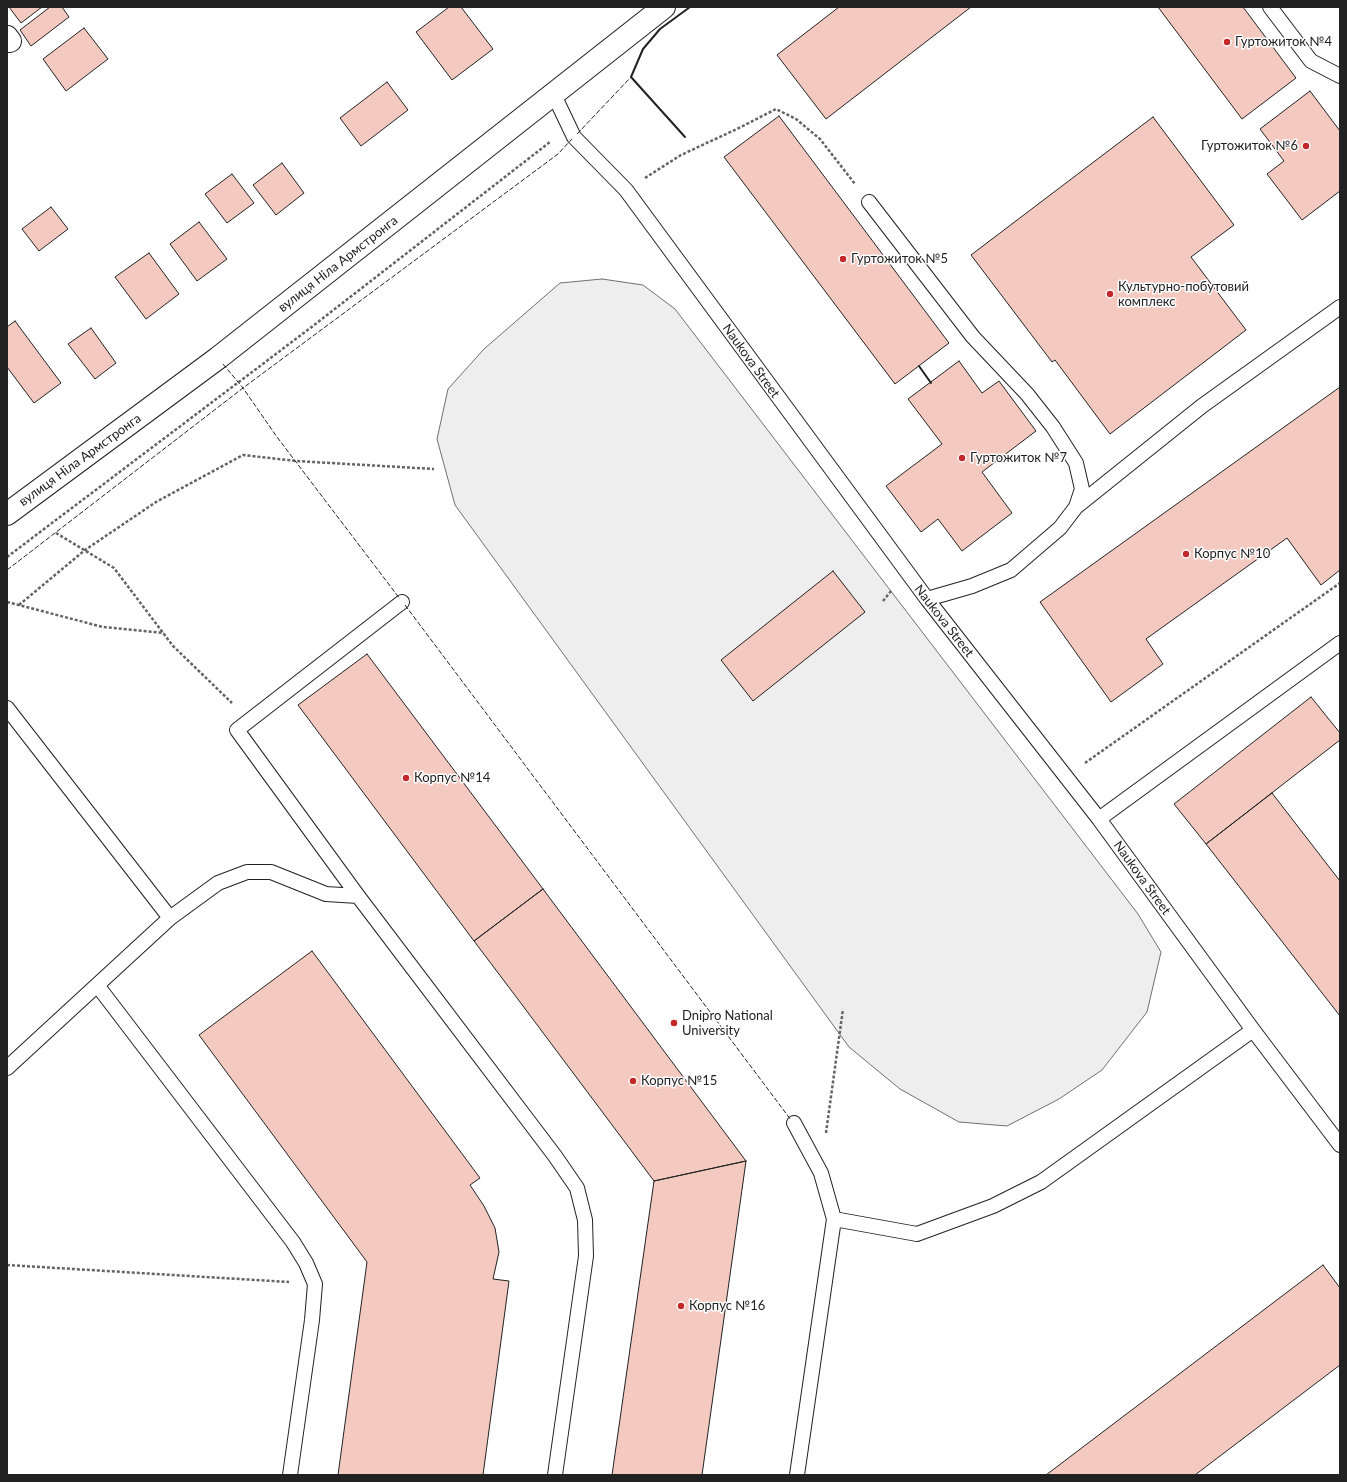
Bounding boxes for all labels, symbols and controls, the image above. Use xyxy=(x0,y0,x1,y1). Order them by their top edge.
place label: Гуртожиток №4 xyxy=(1235,34,1332,50)
marker: Гуртожиток №4 xyxy=(1222,37,1232,47)
place label: Гуртожиток №6 xyxy=(1201,138,1298,154)
marker: Гуртожиток №6 xyxy=(1301,141,1311,151)
street label: вулиця Ніла Армстронга xyxy=(275,213,401,315)
place label: Гуртожиток №5 xyxy=(851,251,948,267)
marker: Гуртожиток №5 xyxy=(838,254,848,264)
place label: Культурно-побутовий комплекс xyxy=(1118,279,1249,310)
marker: Культурно-побутовий комплекс xyxy=(1105,289,1115,299)
street label: Naukova Street xyxy=(719,321,783,401)
street label: вулиця Ніла Армстронга xyxy=(16,410,144,510)
place label: Гуртожиток №7 xyxy=(970,450,1067,466)
marker: Гуртожиток №7 xyxy=(957,453,967,463)
place label: Корпус №10 xyxy=(1194,546,1270,562)
marker: Корпус №10 xyxy=(1181,549,1191,559)
street label: Naukova Street xyxy=(911,582,977,660)
place label: Корпус №14 xyxy=(414,770,490,786)
marker: Корпус №14 xyxy=(401,773,411,783)
street label: Naukova Street xyxy=(1110,838,1174,918)
place label: Dnipro National University xyxy=(682,1008,773,1039)
marker: Dnipro National University xyxy=(669,1018,679,1028)
place label: Корпус №15 xyxy=(641,1073,717,1089)
marker: Корпус №15 xyxy=(628,1076,638,1086)
place label: Корпус №16 xyxy=(689,1298,765,1314)
marker: Корпус №16 xyxy=(676,1301,686,1311)

